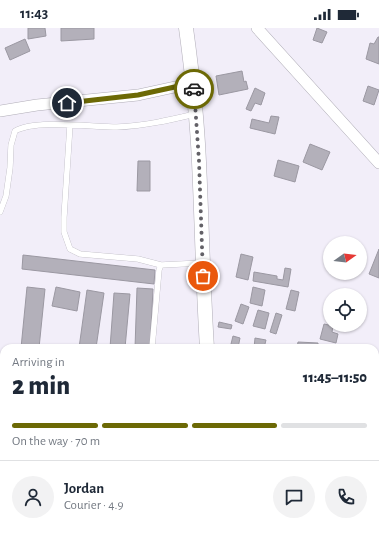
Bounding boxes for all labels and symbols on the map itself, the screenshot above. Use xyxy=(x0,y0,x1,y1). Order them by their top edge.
courier xyxy=(174,69,214,109)
pin xyxy=(50,86,84,120)
north arrow xyxy=(323,236,367,280)
pin xyxy=(186,259,220,293)

